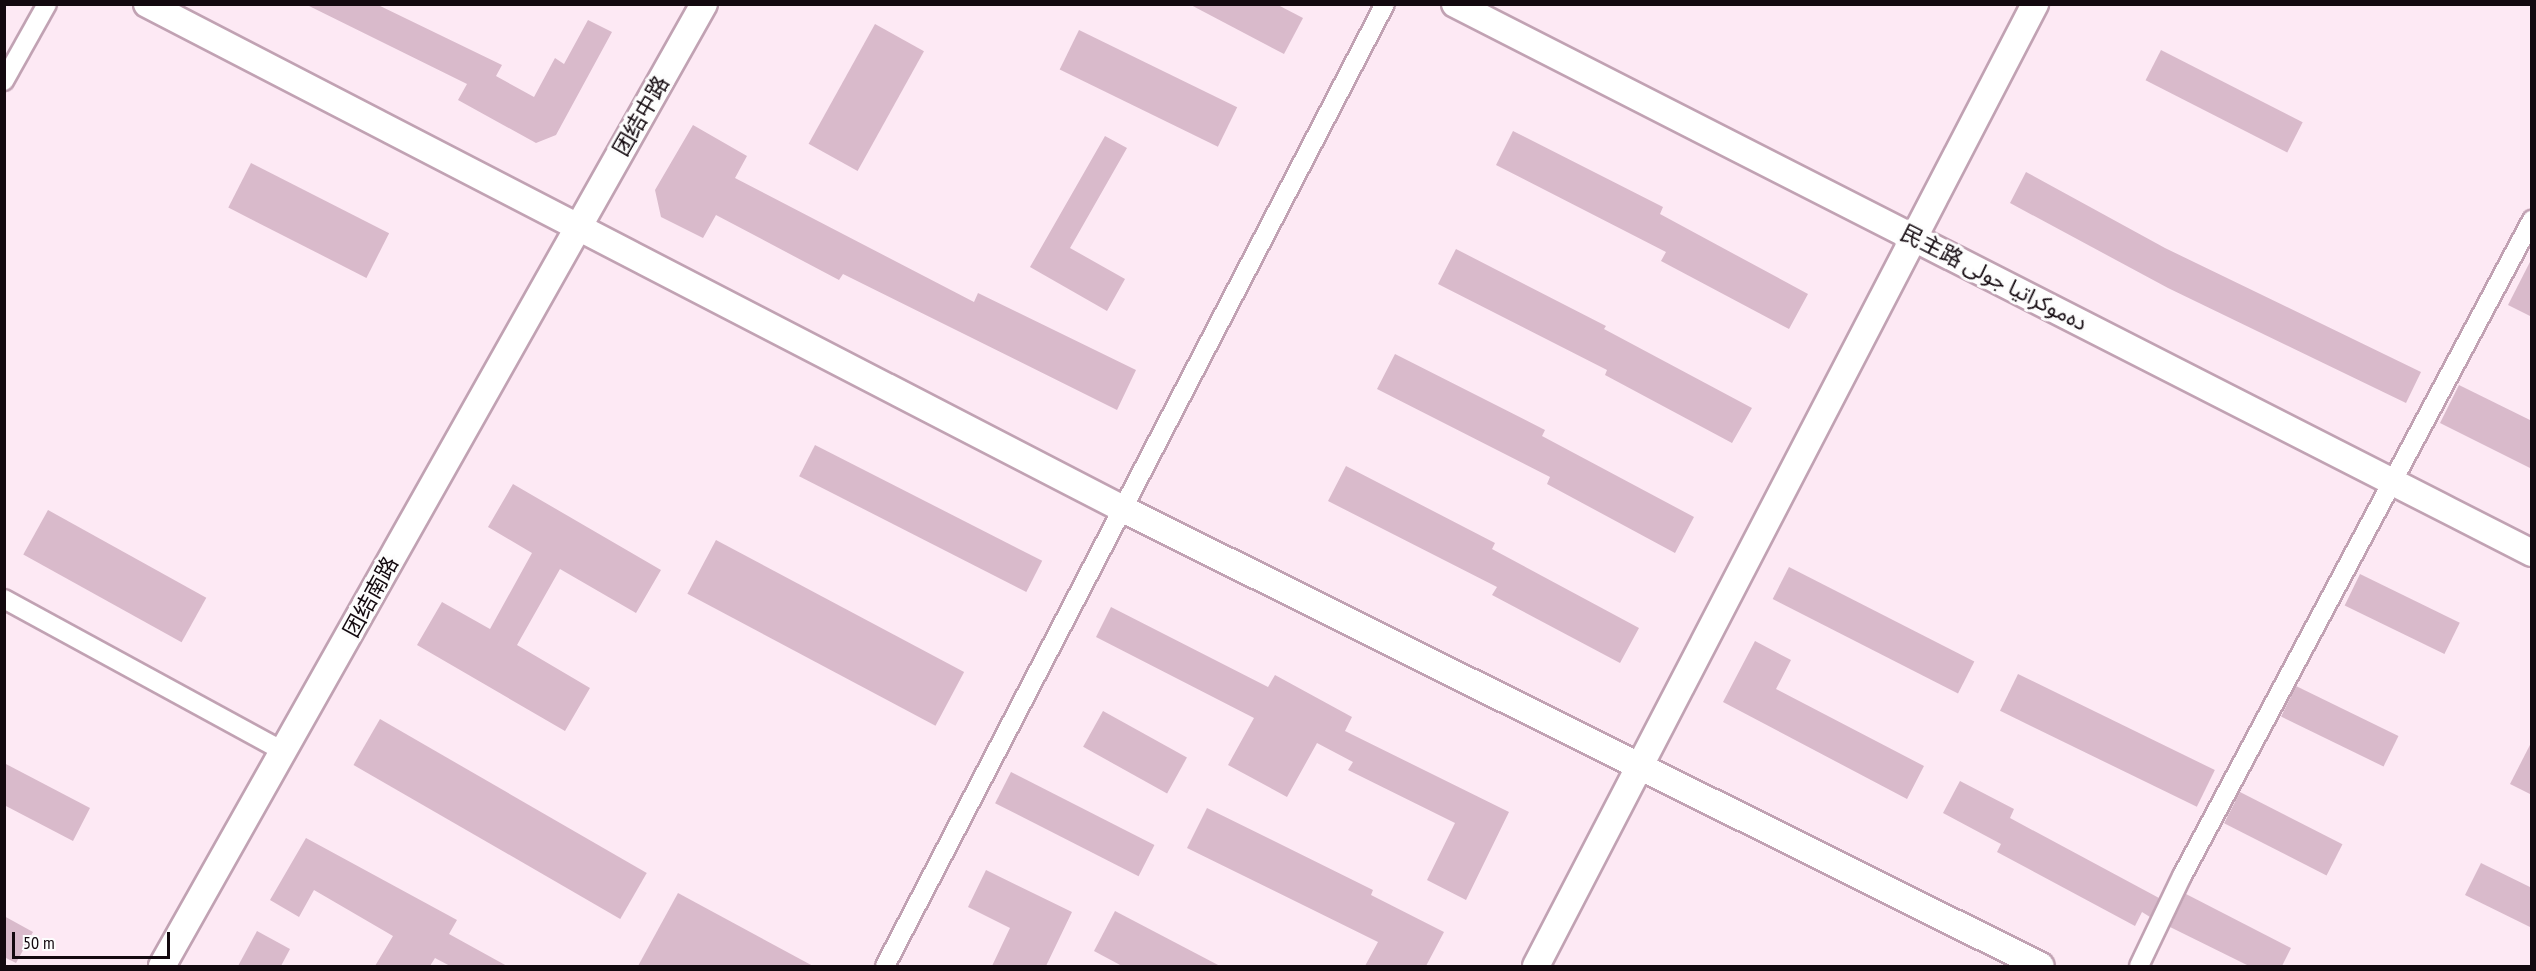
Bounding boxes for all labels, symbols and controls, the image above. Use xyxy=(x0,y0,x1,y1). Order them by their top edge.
street label: 团结中路 xyxy=(608,71,674,161)
street label: 民主路 دەموكراتيا جولى xyxy=(1896,220,2092,336)
street label: 团结南路 xyxy=(338,552,404,642)
scale bar xyxy=(15,920,172,958)
text: 50 m xyxy=(23,931,55,954)

